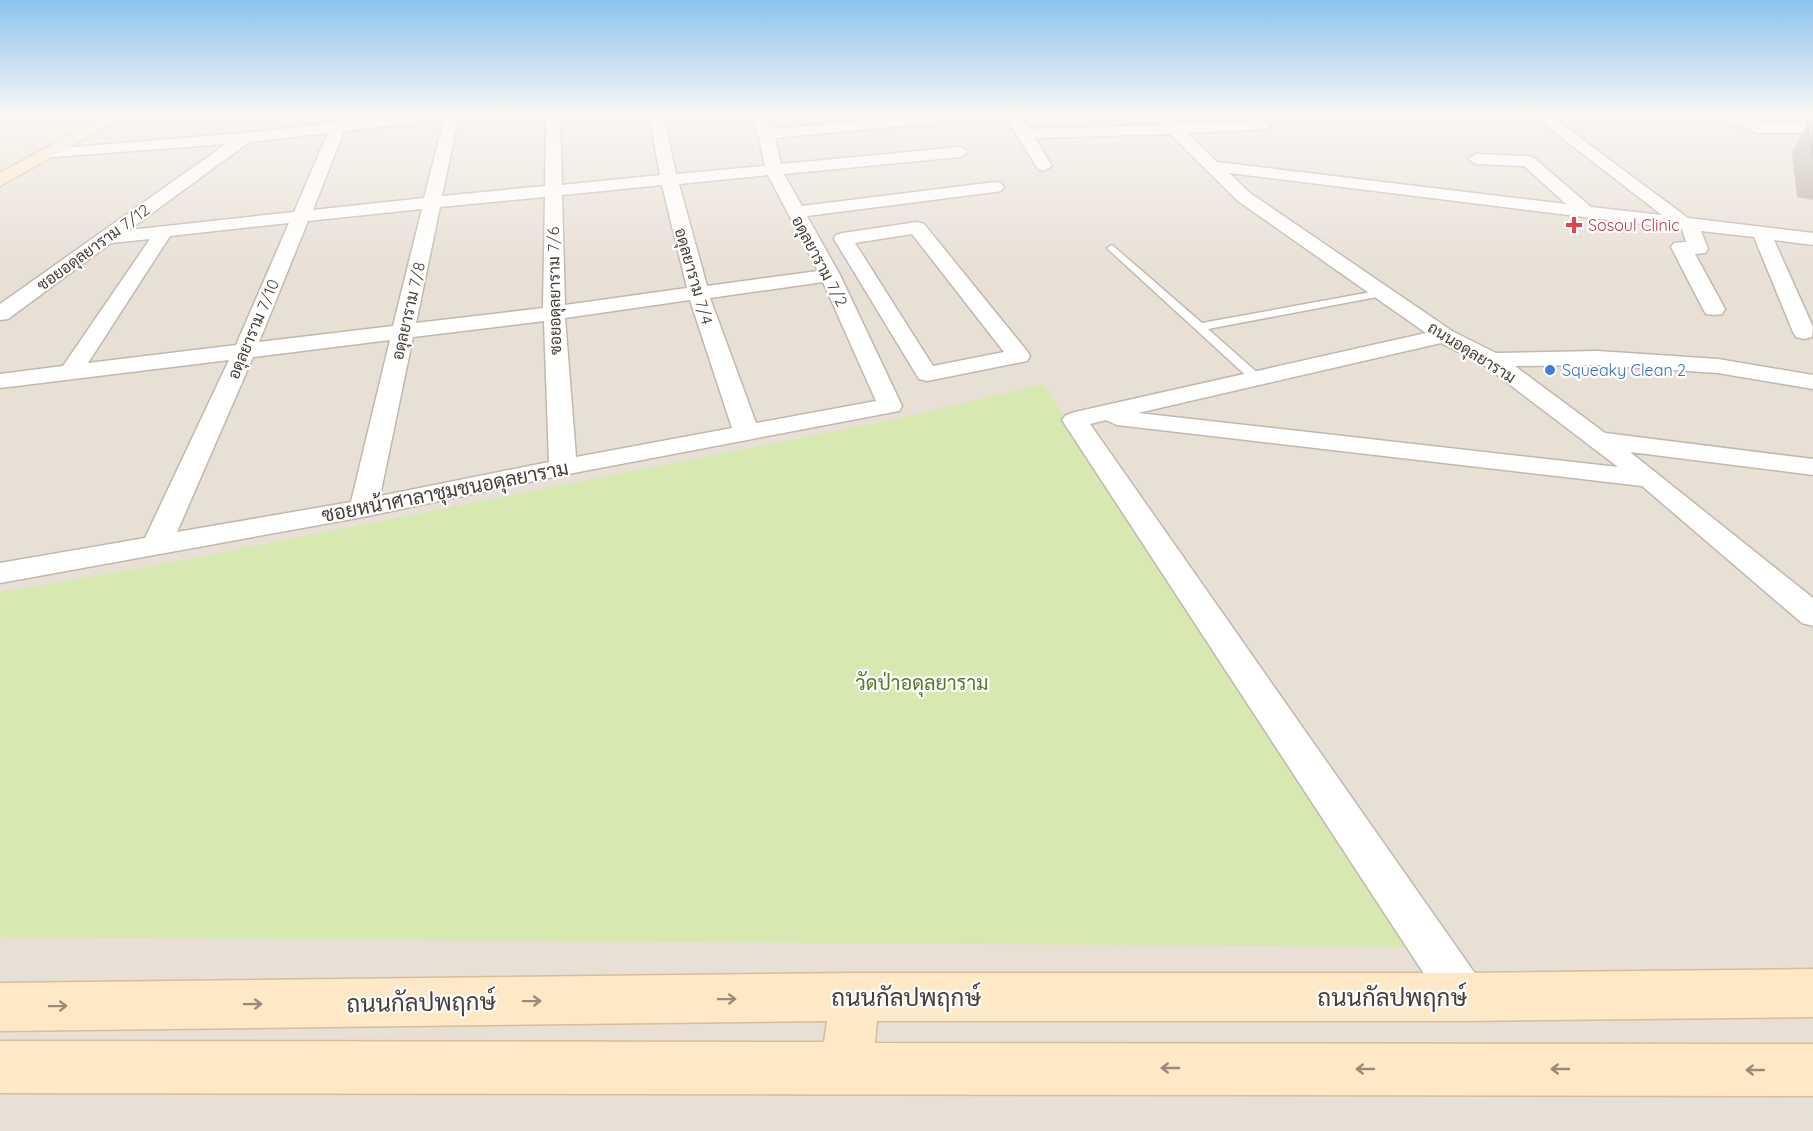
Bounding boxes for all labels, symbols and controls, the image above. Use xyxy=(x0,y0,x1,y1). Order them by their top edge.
street label: ซอยอดุลยาราม 7/12 xyxy=(33,199,155,296)
street label: อดุลยาราม 7/2 xyxy=(786,212,852,311)
place label: Sosoul Clinic xyxy=(1588,215,1680,235)
marker: Sosoul Clinic xyxy=(1565,216,1583,234)
street label: อดุลยาราม 7/4 xyxy=(669,225,717,327)
street label: ซอยอดุลยาราม 7/6 xyxy=(543,226,567,355)
street label: อดุลยาราม 7/8 xyxy=(387,260,431,362)
street label: อดุลยาราม 7/10 xyxy=(223,276,285,383)
street label: ถนนอดุลยาราม xyxy=(1423,317,1520,389)
place label: Squeaky Clean 2 xyxy=(1562,360,1686,380)
marker: Squeaky Clean 2 xyxy=(1543,363,1557,377)
street label: ซอยหน้าศาลาชุมชนอดุลยาราม xyxy=(319,455,571,529)
park label: วัดป่าอดุลยาราม xyxy=(856,670,988,697)
street label: ถนนกัลปพฤกษ์ xyxy=(831,982,981,1012)
street label: ถนนกัลปพฤกษ์ xyxy=(1317,982,1467,1012)
street label: ถนนกัลปพฤกษ์ xyxy=(346,986,497,1018)
one-way arrow xyxy=(717,993,737,1004)
one-way arrow xyxy=(522,995,542,1007)
one-way arrow xyxy=(243,998,263,1010)
one-way arrow xyxy=(48,1000,68,1012)
one-way arrow xyxy=(1160,1062,1180,1074)
one-way arrow xyxy=(1355,1063,1375,1075)
one-way arrow xyxy=(1550,1063,1570,1075)
one-way arrow xyxy=(1745,1064,1765,1076)

